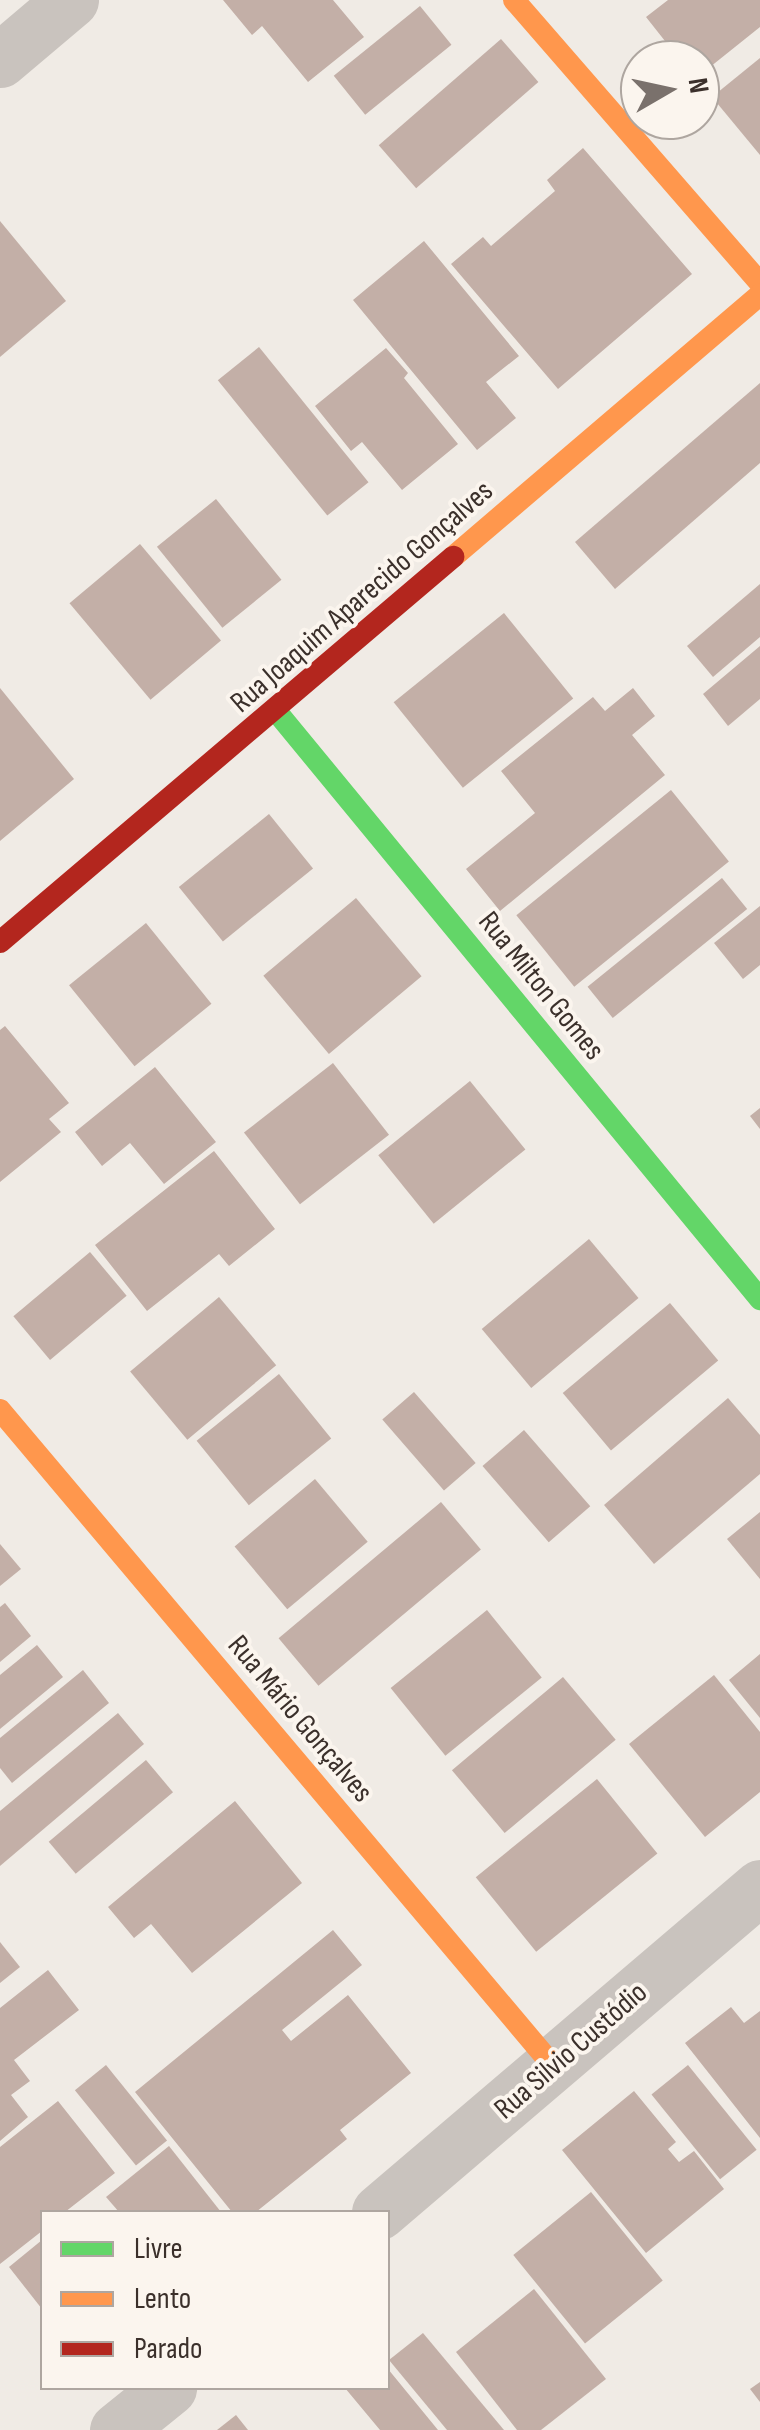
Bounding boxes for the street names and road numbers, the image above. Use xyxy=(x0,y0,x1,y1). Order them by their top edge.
street label: Rua Joaquim Aparecido Gonçalves xyxy=(224,473,500,721)
street label: Rua Milton Gomes xyxy=(470,905,612,1067)
street label: Rua Mário Gonçalves xyxy=(220,1628,380,1810)
street label: Rua Silvio Custódio xyxy=(487,1975,655,2127)

